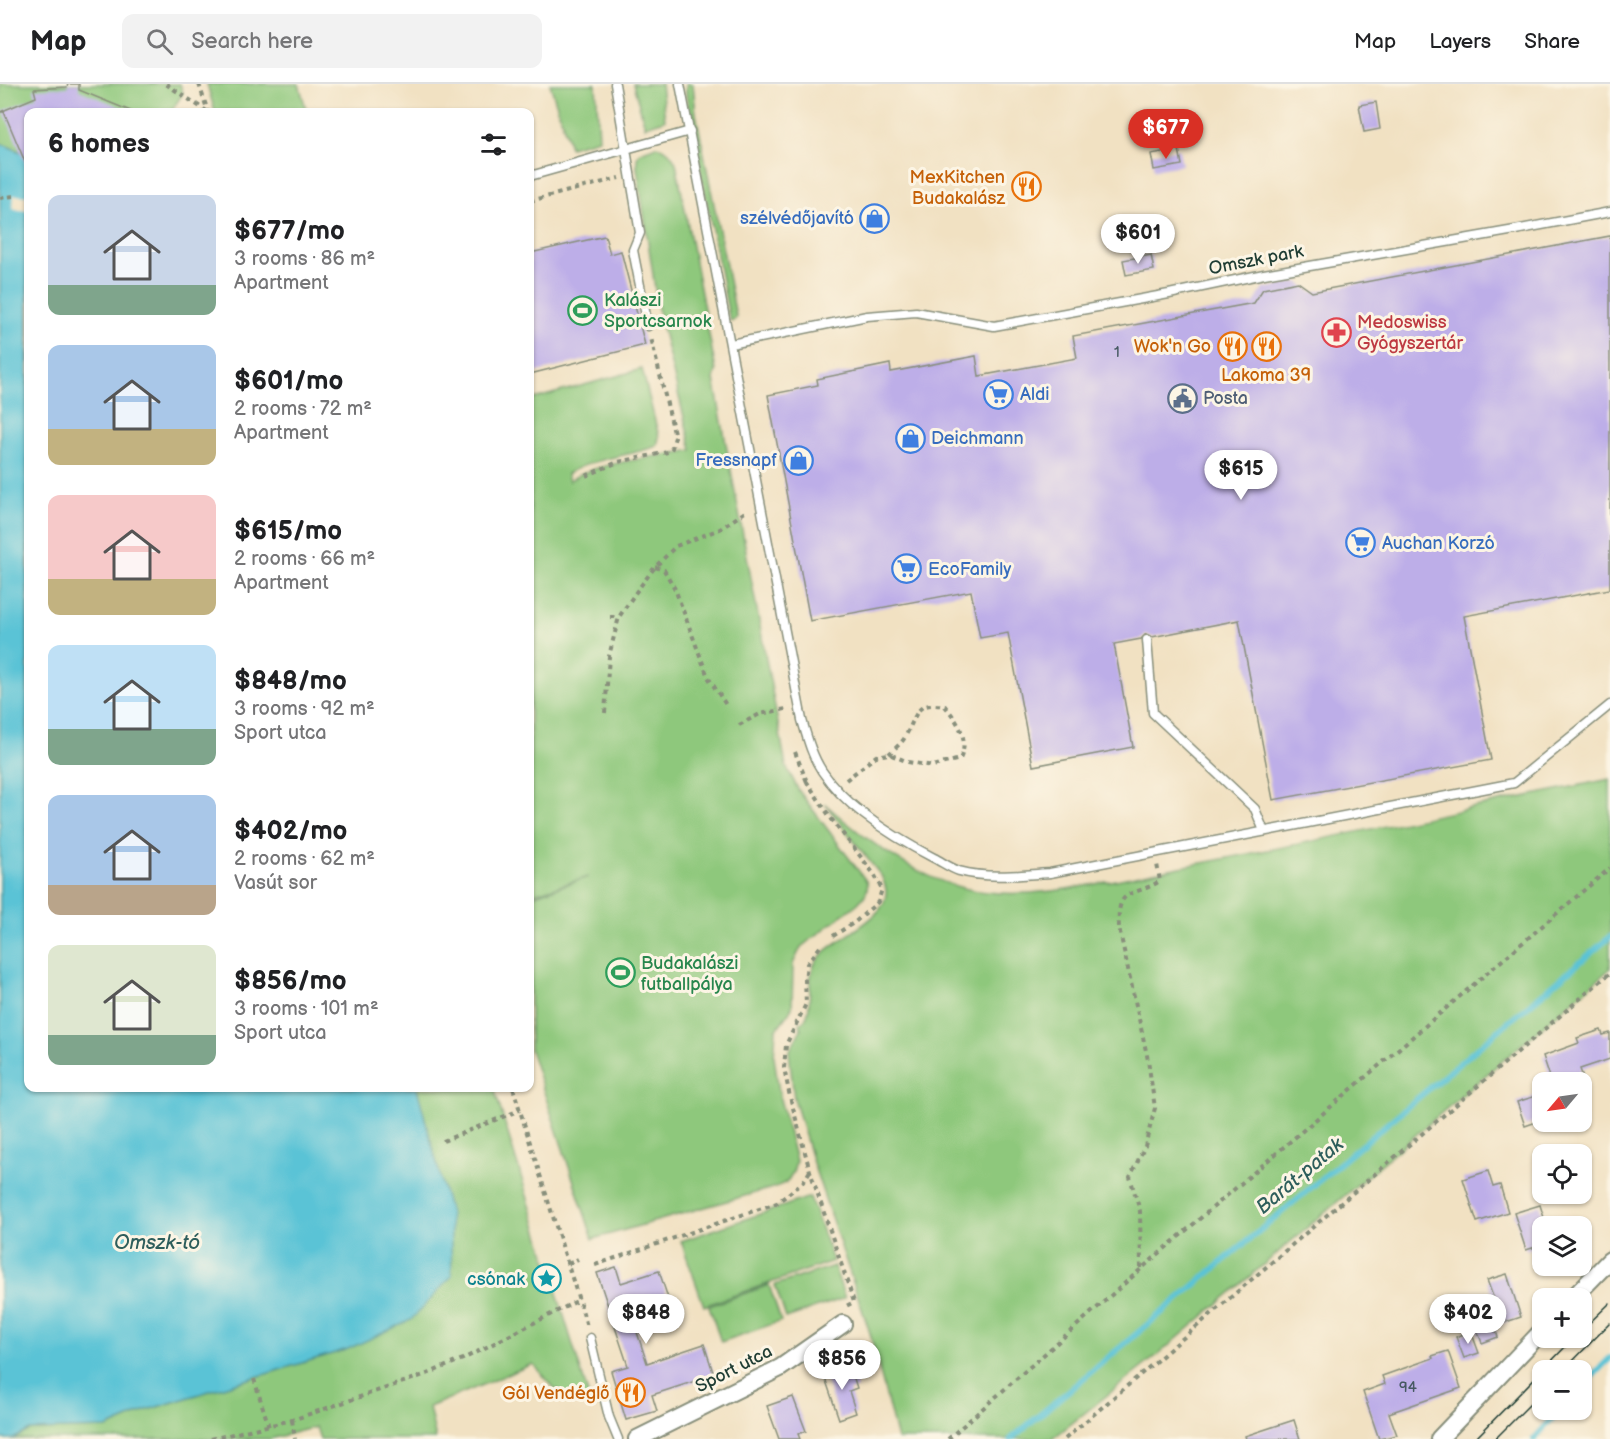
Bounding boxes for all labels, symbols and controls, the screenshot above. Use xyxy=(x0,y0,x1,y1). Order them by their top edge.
search box xyxy=(122,14,542,68)
text: Map xyxy=(30,25,86,58)
icon: search xyxy=(143,25,176,58)
text: Search here xyxy=(191,28,313,55)
text: Map xyxy=(1354,29,1396,54)
text: Layers xyxy=(1429,29,1491,54)
text: Share xyxy=(1524,29,1580,54)
pin: $677 xyxy=(1130,109,1202,160)
text: $677 xyxy=(1142,116,1190,140)
icon: filters xyxy=(477,128,510,161)
text: 6 homes xyxy=(48,129,150,160)
place label: MexKitchen Budakalász xyxy=(909,167,1005,209)
restaurant icon: MexKitchen Budakalász xyxy=(1010,171,1042,203)
shop icon: szélvédőjavító xyxy=(859,202,891,234)
place label: szélvédőjavító xyxy=(740,208,854,229)
pin: $601 xyxy=(1102,214,1174,265)
text: $677/mo xyxy=(234,216,345,247)
icon: home xyxy=(96,219,168,291)
text: $601 xyxy=(1115,221,1161,245)
street label: Omszk park xyxy=(1207,241,1305,279)
text: 3 rooms · 86 m² xyxy=(234,247,375,271)
text: Apartment xyxy=(234,271,329,295)
place label: Kalászi Sportcsarnok xyxy=(604,290,712,332)
sports icon: Kalászi Sportcsarnok xyxy=(567,294,599,326)
place label: Medoswiss Gyógyszertár xyxy=(1357,312,1464,354)
pharmacy icon: Medoswiss Gyógyszertár xyxy=(1320,316,1352,348)
restaurant icon: Wok'n Go xyxy=(1216,330,1248,362)
restaurant icon: Lakoma 39 xyxy=(1250,330,1282,362)
place label: Wok'n Go xyxy=(1134,336,1211,357)
house number: 1 xyxy=(1114,343,1120,362)
place label: Lakoma 39 xyxy=(1221,365,1311,386)
text: $601/mo xyxy=(234,366,343,397)
icon: home xyxy=(96,369,168,441)
supermarket icon: Aldi xyxy=(983,378,1015,410)
public building icon: Posta xyxy=(1166,382,1198,414)
place label: Aldi xyxy=(1020,384,1049,405)
place label: Posta xyxy=(1203,388,1248,409)
text: 2 rooms · 72 m² xyxy=(234,397,372,421)
text: Apartment xyxy=(234,421,329,445)
shop icon: Deichmann xyxy=(894,422,926,454)
place label: Deichmann xyxy=(931,428,1024,449)
shop icon: Fressnapf xyxy=(782,444,814,476)
place label: Fressnapf xyxy=(695,450,777,471)
pin: $615 xyxy=(1205,450,1277,501)
text: $615 xyxy=(1218,457,1264,481)
text: $615/mo xyxy=(234,516,342,547)
icon: home xyxy=(96,519,168,591)
supermarket icon: Auchan Korzó xyxy=(1345,527,1377,559)
place label: Auchan Korzó xyxy=(1382,533,1495,554)
text: 2 rooms · 66 m² xyxy=(234,547,375,571)
supermarket icon: EcoFamily xyxy=(891,553,923,585)
place label: EcoFamily xyxy=(928,559,1012,580)
text: Apartment xyxy=(234,571,329,595)
text: $848/mo xyxy=(234,666,347,697)
icon: home xyxy=(96,669,168,741)
text: 3 rooms · 92 m² xyxy=(234,697,375,721)
text: Sport utca xyxy=(234,721,327,745)
text: $402/mo xyxy=(234,816,347,847)
icon: home xyxy=(96,819,168,891)
text: 2 rooms · 62 m² xyxy=(234,847,375,871)
text: Vasút sor xyxy=(234,871,317,895)
place label: Budakalászi futballpálya xyxy=(641,953,738,995)
sports icon: Budakalászi futballpálya xyxy=(604,957,636,989)
text: $856/mo xyxy=(234,966,347,997)
icon: home xyxy=(96,969,168,1041)
text: 3 rooms · 101 m² xyxy=(234,997,379,1021)
text: Sport utca xyxy=(234,1021,327,1045)
north arrow xyxy=(1532,1072,1592,1132)
map controls xyxy=(1532,1072,1592,1420)
water label: Barát-patak xyxy=(1251,1132,1349,1219)
button: locate xyxy=(1532,1144,1592,1204)
button: layers xyxy=(1532,1216,1592,1276)
water label: Omszk-tó xyxy=(114,1231,200,1255)
place icon: csónak xyxy=(530,1263,562,1295)
place label: csónak xyxy=(467,1269,525,1290)
button: + xyxy=(1532,1288,1592,1348)
pin: $848 xyxy=(610,1294,682,1345)
pin: $402 xyxy=(1432,1294,1504,1345)
text: $848 xyxy=(622,1301,671,1325)
text: $402 xyxy=(1443,1301,1493,1325)
pin: $856 xyxy=(806,1340,878,1391)
street label: Sport utca xyxy=(692,1341,776,1397)
text: $856 xyxy=(818,1347,866,1371)
button: − xyxy=(1532,1360,1592,1420)
restaurant icon: Gól Vendéglő xyxy=(615,1377,647,1409)
house number: 94 xyxy=(1399,1378,1417,1397)
place label: Gól Vendéglő xyxy=(502,1383,610,1404)

